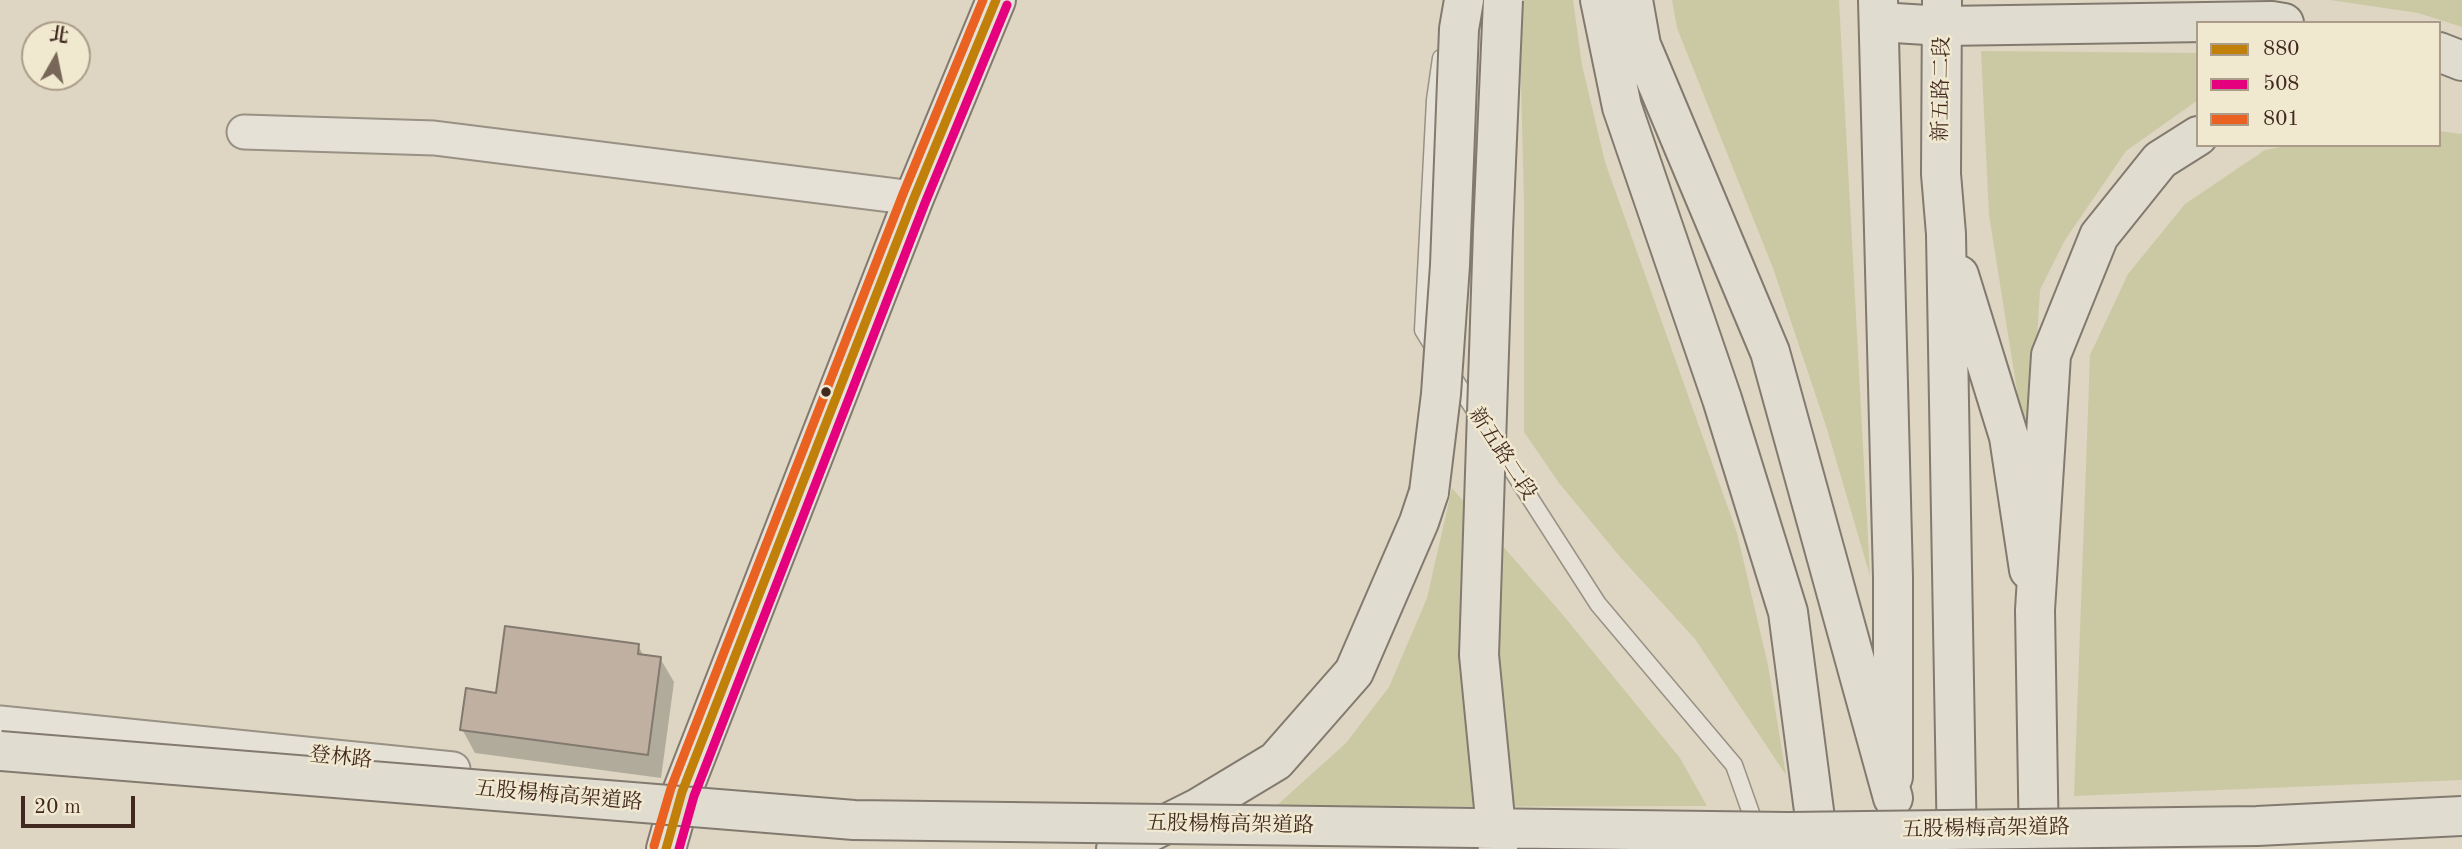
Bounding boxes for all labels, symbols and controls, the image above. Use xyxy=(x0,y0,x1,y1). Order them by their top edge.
north arrow xyxy=(21,21,91,91)
legend xyxy=(2196,21,2441,147)
text: 北 xyxy=(48,26,70,48)
street label: 新五路二段 xyxy=(1928,36,1956,142)
text: 880 xyxy=(2263,39,2300,60)
text: 508 xyxy=(2263,74,2300,95)
text: 801 xyxy=(2263,109,2300,130)
unlabelled marker xyxy=(819,385,833,399)
street label: 新五路二段 xyxy=(1463,403,1541,505)
street label: 登林路 xyxy=(308,742,374,774)
street label: 五股楊梅高架道路 xyxy=(474,776,644,816)
scale bar xyxy=(24,782,138,826)
text: 20 m xyxy=(34,797,81,818)
street label: 五股楊梅高架道路 xyxy=(1146,811,1314,839)
street label: 五股楊梅高架道路 xyxy=(1902,815,2070,843)

